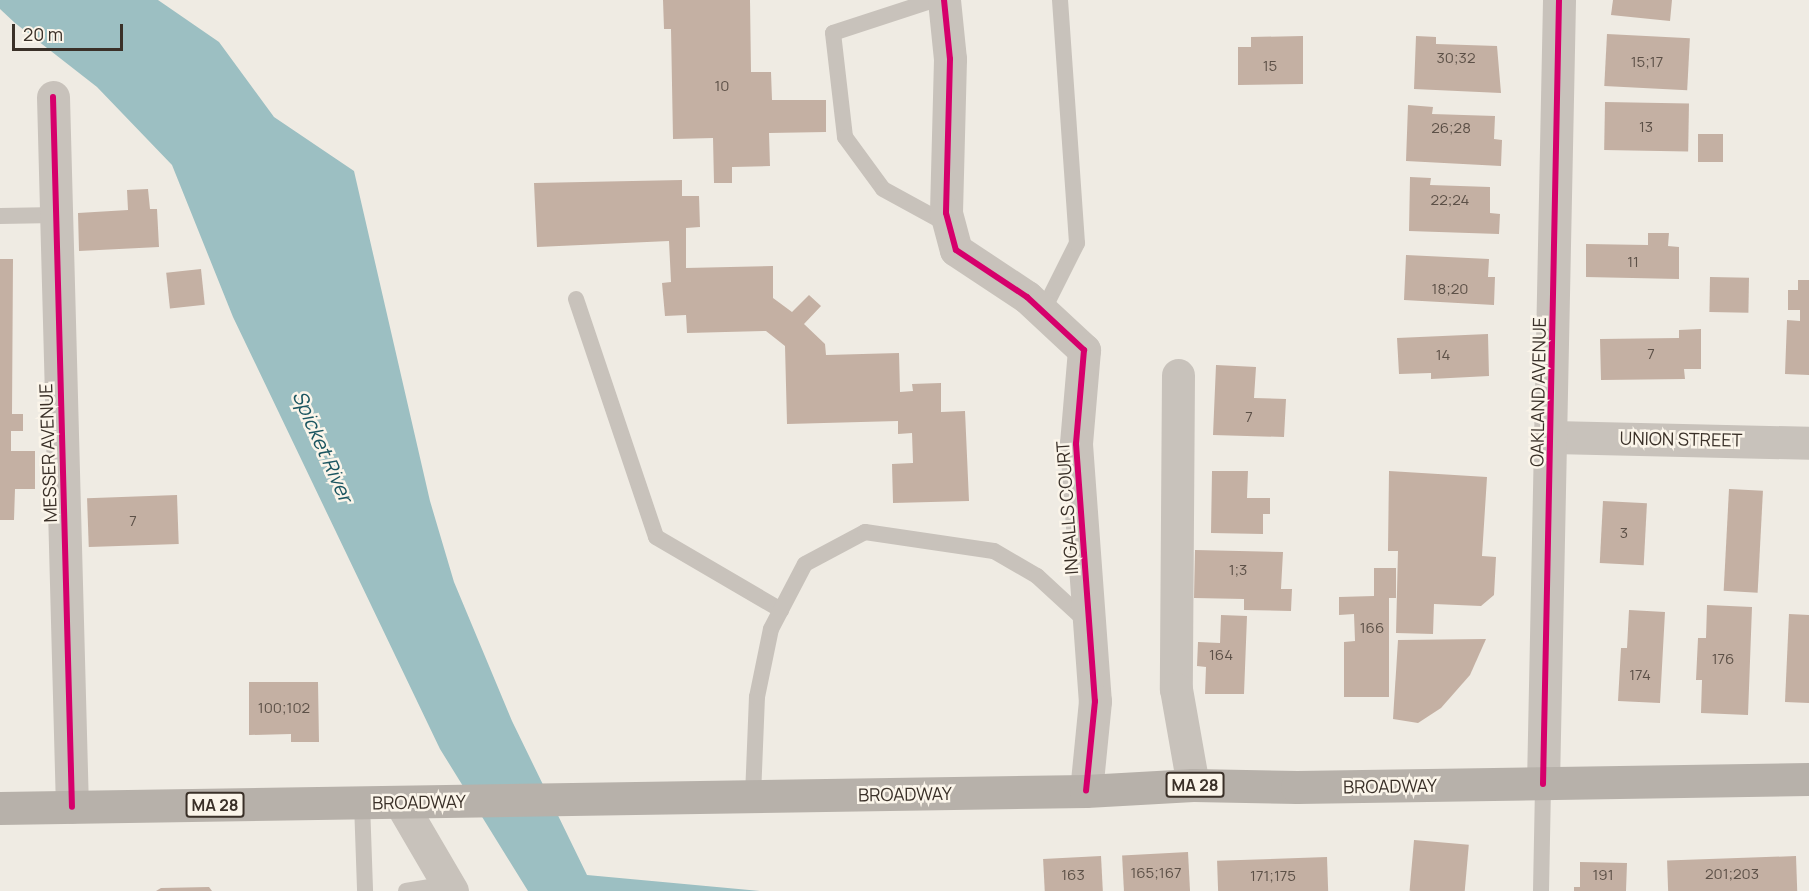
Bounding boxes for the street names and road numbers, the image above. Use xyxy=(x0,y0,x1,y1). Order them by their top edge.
street label: OAKLAND AVENUE xyxy=(1526,317,1550,467)
street label: MESSER AVENUE xyxy=(35,383,61,523)
street label: UNION STREET xyxy=(1620,427,1742,451)
street label: INGALLS COURT xyxy=(1052,440,1082,576)
road number: MA 28 xyxy=(1165,772,1225,798)
street label: BROADWAY xyxy=(1343,774,1437,798)
street label: BROADWAY xyxy=(858,782,952,806)
street label: BROADWAY xyxy=(372,790,466,814)
road number: MA 28 xyxy=(185,792,245,818)

